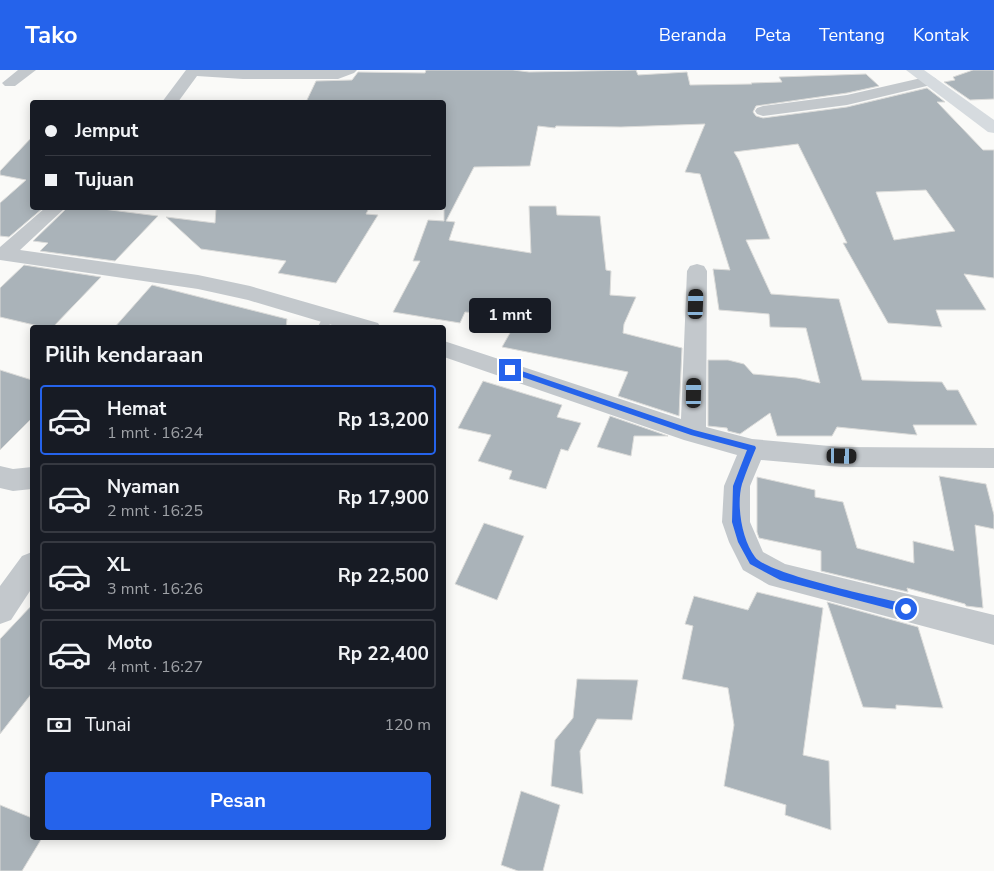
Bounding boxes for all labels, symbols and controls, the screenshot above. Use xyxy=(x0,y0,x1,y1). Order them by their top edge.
text: Tako xyxy=(25,19,78,51)
text: Beranda xyxy=(659,23,727,47)
text: Peta xyxy=(755,23,791,47)
text: Tentang xyxy=(819,23,885,47)
text: Kontak xyxy=(913,23,969,47)
text: Jemput xyxy=(75,118,138,144)
text: Tujuan xyxy=(75,167,134,193)
car xyxy=(687,289,704,319)
callout: 1 mnt xyxy=(469,298,551,332)
text: 1 mnt xyxy=(488,304,532,326)
text: Pilih kendaraan xyxy=(45,340,203,370)
route end xyxy=(499,359,521,381)
car xyxy=(686,378,701,408)
text: Hemat xyxy=(107,396,166,422)
icon: car xyxy=(47,398,92,443)
text: Rp 13,200 xyxy=(338,407,429,433)
text: 1 mnt · 16:24 xyxy=(107,422,203,444)
car xyxy=(826,448,857,464)
text: Nyaman xyxy=(107,474,180,500)
icon: car xyxy=(47,476,92,521)
text: Rp 17,900 xyxy=(338,485,429,511)
text: 2 mnt · 16:25 xyxy=(107,500,203,522)
text: XL xyxy=(107,552,130,578)
icon: car xyxy=(47,554,92,599)
text: Rp 22,500 xyxy=(338,563,429,589)
text: 3 mnt · 16:26 xyxy=(107,578,203,600)
route start xyxy=(895,598,917,620)
text: Moto xyxy=(107,630,153,656)
icon: car xyxy=(47,632,92,677)
text: Rp 22,400 xyxy=(338,641,429,667)
text: 4 mnt · 16:27 xyxy=(107,656,203,678)
icon: cash xyxy=(45,711,73,739)
text: Tunai xyxy=(85,712,131,738)
text: 120 m xyxy=(384,714,431,736)
button: Pesan xyxy=(45,772,431,830)

